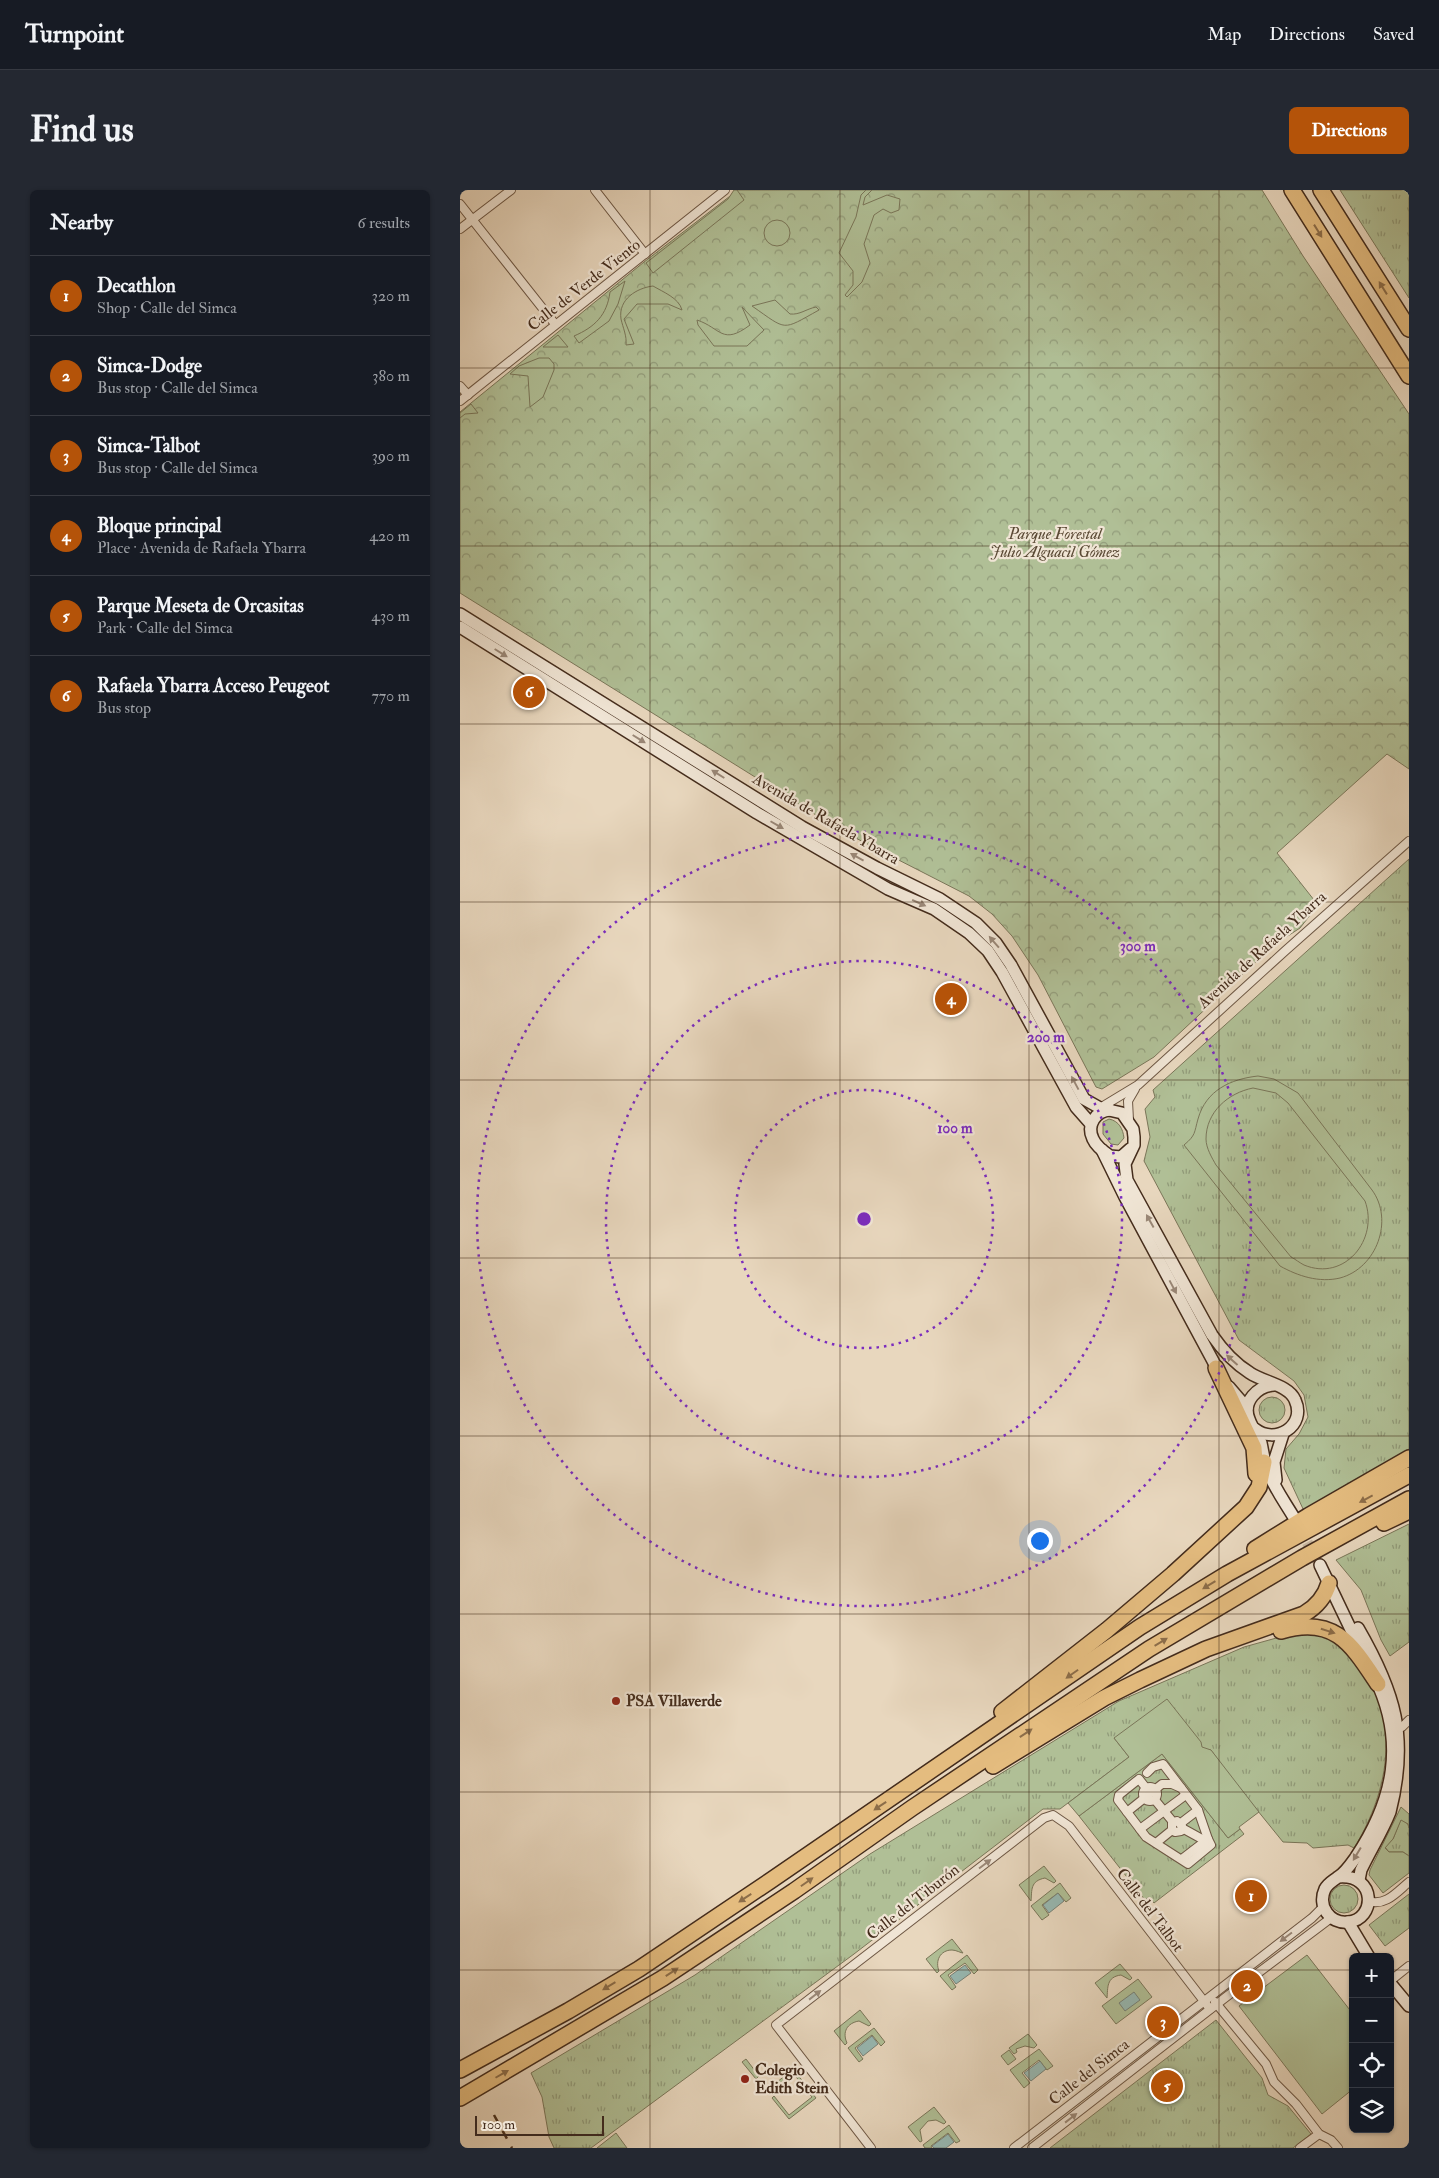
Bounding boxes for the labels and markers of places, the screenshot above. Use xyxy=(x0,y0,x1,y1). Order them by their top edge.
pin: 6 xyxy=(513,673,545,711)
pin: 4 xyxy=(935,980,967,1018)
centre of rings xyxy=(855,1210,873,1228)
place label: PSA Villaverde xyxy=(626,1691,722,1711)
marker: PSA Villaverde xyxy=(610,1695,622,1707)
pin: 1 xyxy=(1235,1877,1267,1915)
pin: 2 xyxy=(1231,1967,1263,2005)
pin: 3 xyxy=(1147,2003,1179,2041)
place label: Colegio Edith Stein xyxy=(755,2060,830,2098)
pin: 5 xyxy=(1151,2067,1183,2105)
marker: Colegio Edith Stein xyxy=(739,2073,751,2085)

